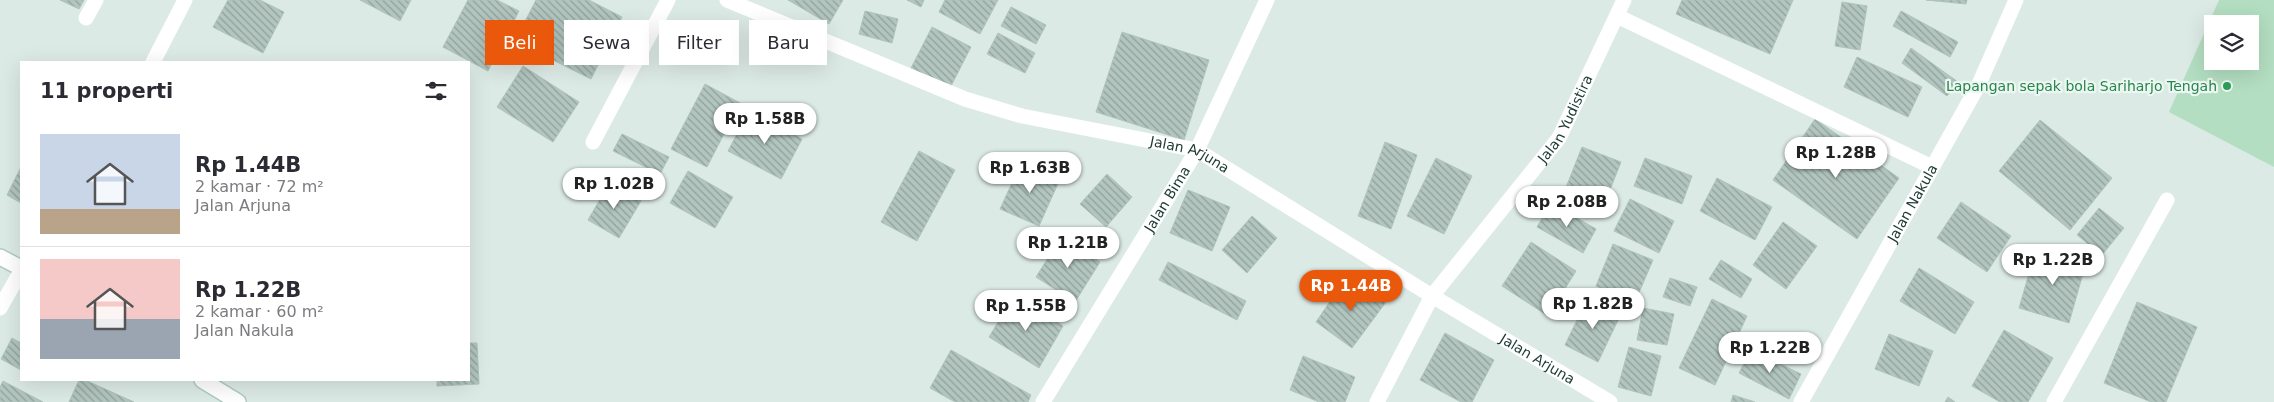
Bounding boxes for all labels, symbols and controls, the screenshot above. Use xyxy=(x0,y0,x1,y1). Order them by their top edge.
map controls xyxy=(2204,15,2259,70)
button: layers xyxy=(2204,15,2259,70)
chip: Beli xyxy=(485,20,554,65)
chip: Sewa xyxy=(564,20,649,65)
chip: Filter xyxy=(659,20,739,65)
chip: Baru xyxy=(749,20,827,65)
street label: Jalan Yudistira xyxy=(1534,72,1596,167)
icon: filters xyxy=(422,77,450,105)
place label: Lapangan sepak bola Sariharjo Tengah xyxy=(1946,78,2217,94)
text: 11 properti xyxy=(40,79,173,103)
marker: Lapangan sepak bola Sariharjo Tengah xyxy=(2221,80,2233,92)
pin: Rp 1.58B xyxy=(713,102,817,145)
text: Rp 1.58B xyxy=(724,109,806,128)
street label: Jalan Arjuna xyxy=(1148,133,1232,176)
pin: Rp 1.28B xyxy=(1784,136,1888,179)
text: Rp 1.28B xyxy=(1795,143,1877,162)
pin: Rp 1.63B xyxy=(978,152,1082,194)
text: Rp 1.44B xyxy=(195,153,301,177)
icon: home xyxy=(80,154,140,214)
text: Rp 1.63B xyxy=(989,158,1071,177)
street label: Jalan Nakula xyxy=(1884,161,1941,246)
street label: Jalan Bima xyxy=(1140,163,1193,236)
pin: Rp 1.02B xyxy=(562,168,666,210)
text: Rp 1.02B xyxy=(573,174,655,193)
text: 2 kamar · 72 m² xyxy=(195,177,324,196)
pin: Rp 2.08B xyxy=(1515,186,1619,228)
text: Rp 2.08B xyxy=(1526,192,1608,211)
text: Jalan Arjuna xyxy=(195,196,291,215)
pin: Rp 1.21B xyxy=(1016,226,1120,269)
text: Rp 1.21B xyxy=(1027,233,1109,252)
pin: Rp 1.22B xyxy=(2001,244,2105,286)
text: Rp 1.22B xyxy=(2012,250,2094,269)
pin: Rp 1.44B xyxy=(1299,270,1403,312)
text: Rp 1.44B xyxy=(1310,276,1392,295)
text: Rp 1.22B xyxy=(195,278,301,302)
icon: home xyxy=(80,279,140,339)
pin: Rp 1.82B xyxy=(1541,288,1645,330)
pin: Rp 1.55B xyxy=(974,290,1078,332)
text: Rp 1.82B xyxy=(1552,294,1634,313)
text: Rp 1.55B xyxy=(985,296,1067,315)
text: 2 kamar · 60 m² xyxy=(195,302,324,321)
text: Jalan Nakula xyxy=(195,321,294,340)
street label: Jalan Arjuna xyxy=(1496,330,1578,387)
pin: Rp 1.22B xyxy=(1718,332,1822,374)
text: Rp 1.22B xyxy=(1729,338,1811,357)

